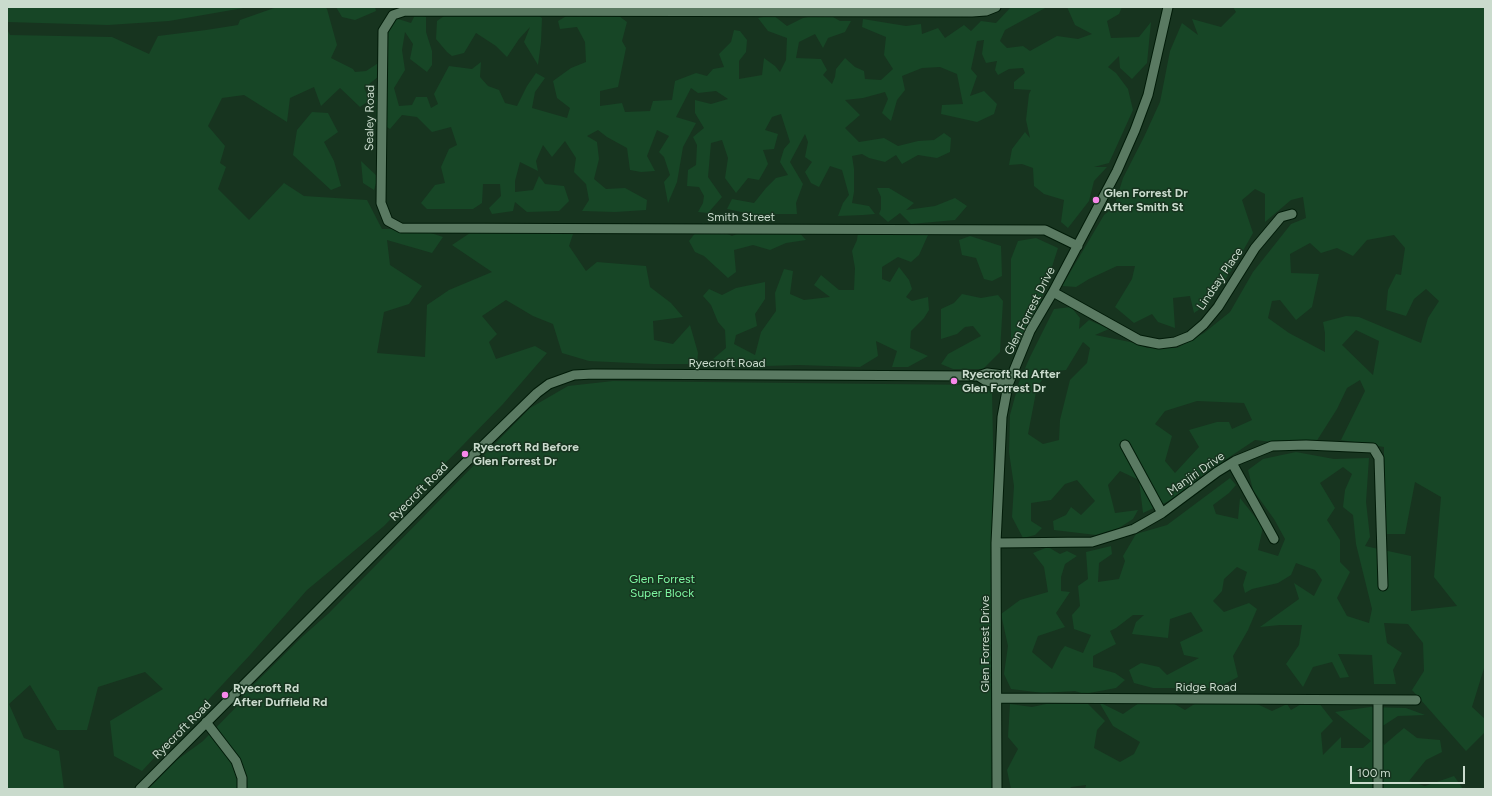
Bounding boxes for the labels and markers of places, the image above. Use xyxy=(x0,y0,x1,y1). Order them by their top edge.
place label: Glen Forrest Dr After Smith St xyxy=(1104,186,1188,214)
marker: Glen Forrest Dr After Smith St xyxy=(1091,195,1101,205)
place label: Ryecroft Rd After Glen Forrest Dr xyxy=(962,367,1060,395)
marker: Ryecroft Rd After Glen Forrest Dr xyxy=(949,376,959,386)
place label: Ryecroft Rd Before Glen Forrest Dr xyxy=(473,440,579,468)
marker: Ryecroft Rd Before Glen Forrest Dr xyxy=(460,449,470,459)
place label: Ryecroft Rd After Duffield Rd xyxy=(233,681,327,709)
marker: Ryecroft Rd After Duffield Rd xyxy=(220,690,230,700)

